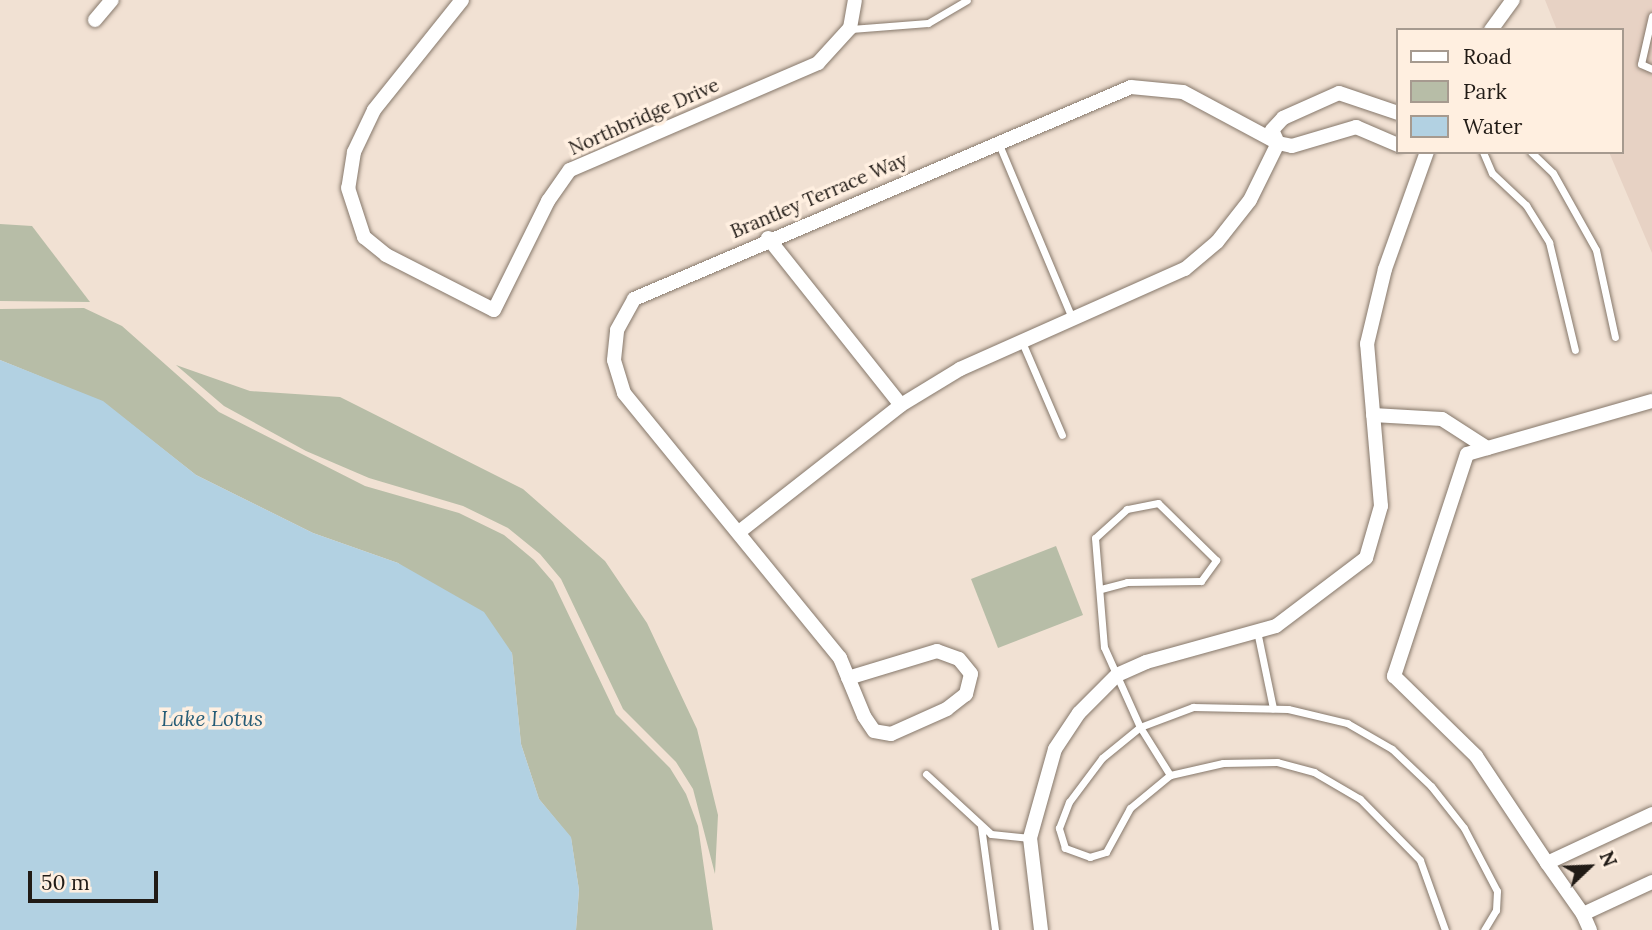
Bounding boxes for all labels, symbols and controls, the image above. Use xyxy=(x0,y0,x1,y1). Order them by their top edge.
legend xyxy=(1396,28,1624,154)
text: Road xyxy=(1463,43,1512,70)
street label: Northbridge Drive xyxy=(565,74,723,160)
text: Park xyxy=(1463,78,1507,105)
text: Water xyxy=(1463,113,1522,140)
street label: Brantley Terrace Way xyxy=(727,148,911,244)
water label: Lake Lotus xyxy=(161,706,263,732)
north arrow xyxy=(1554,832,1624,902)
text: N xyxy=(1594,847,1622,870)
scale bar xyxy=(32,856,161,900)
text: 50 m xyxy=(41,869,90,896)

